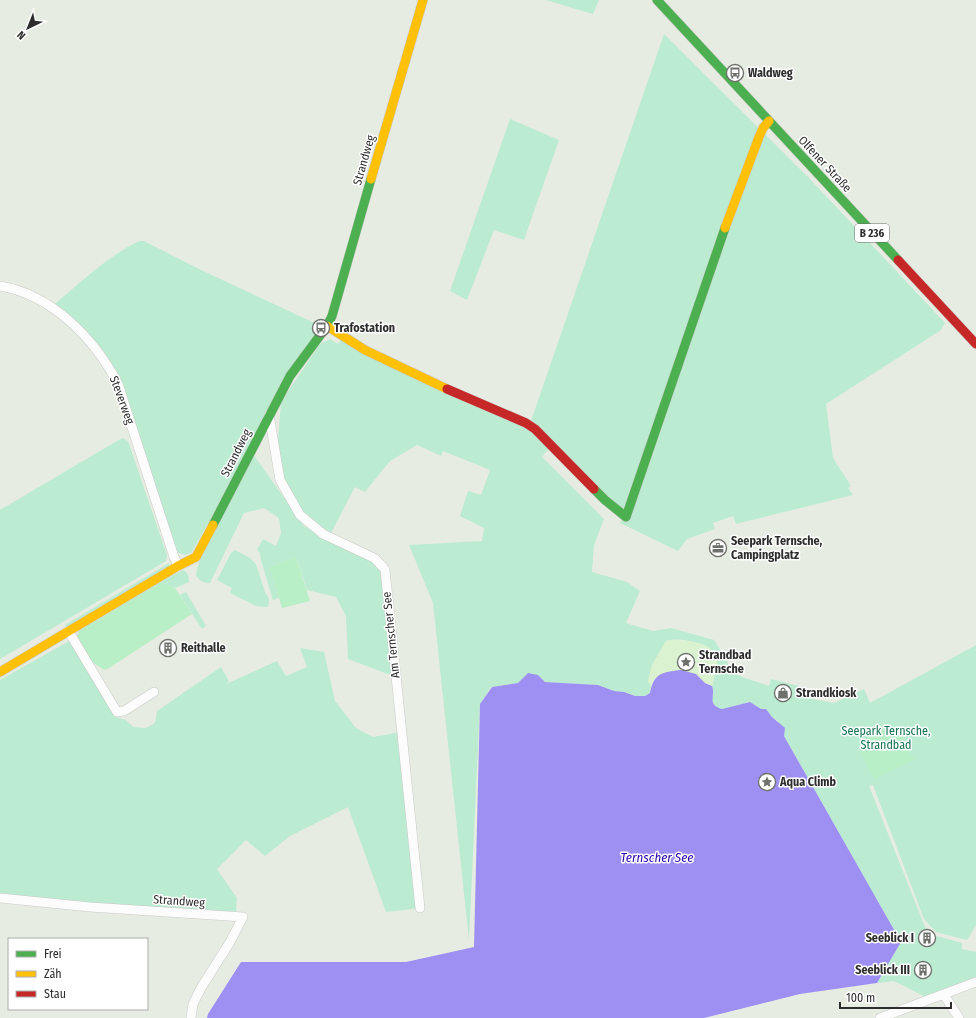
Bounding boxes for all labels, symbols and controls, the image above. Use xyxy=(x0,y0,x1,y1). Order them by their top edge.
north arrow xyxy=(8,8,48,48)
text: N xyxy=(15,28,28,42)
bus stop icon: Waldweg xyxy=(725,63,745,83)
place label: Waldweg xyxy=(748,66,793,80)
street label: Strandweg xyxy=(350,133,378,187)
street label: Olfener Straße xyxy=(796,133,855,195)
road number: B 236 xyxy=(855,224,889,242)
bus stop icon: Trafostation xyxy=(311,318,331,338)
place label: Trafostation xyxy=(334,321,395,335)
street label: Steverweg xyxy=(107,374,137,426)
street label: Strandweg xyxy=(218,426,254,479)
place label: Seepark Ternsche, Campingplatz xyxy=(731,534,823,562)
office icon: Seepark Ternsche, Campingplatz xyxy=(708,538,728,558)
street label: Am Ternscher See xyxy=(379,591,403,679)
building icon: Reithalle xyxy=(158,638,178,658)
place label: Reithalle xyxy=(181,641,226,655)
place label: Strandbad Ternsche xyxy=(699,648,751,676)
place icon: Strandbad Ternsche xyxy=(676,652,696,672)
shop icon: Strandkiosk xyxy=(773,683,793,703)
place label: Strandkiosk xyxy=(796,686,857,700)
park label: Seepark Ternsche, Strandbad xyxy=(842,724,930,752)
place icon: Aqua Climb xyxy=(757,772,777,792)
place label: Aqua Climb xyxy=(779,775,836,789)
water label: Ternscher See xyxy=(621,850,693,865)
street label: Strandweg xyxy=(153,892,206,910)
building icon: Seeblick I xyxy=(917,928,937,948)
place label: Seeblick I xyxy=(866,931,914,945)
legend xyxy=(8,938,148,1010)
text: Frei xyxy=(44,947,62,961)
building icon: Seeblick III xyxy=(913,960,933,980)
place label: Seeblick III xyxy=(855,963,910,977)
text: Zäh xyxy=(44,967,62,981)
scale bar xyxy=(840,984,951,1010)
text: Stau xyxy=(44,987,66,1001)
text: 100 m xyxy=(846,991,875,1005)

